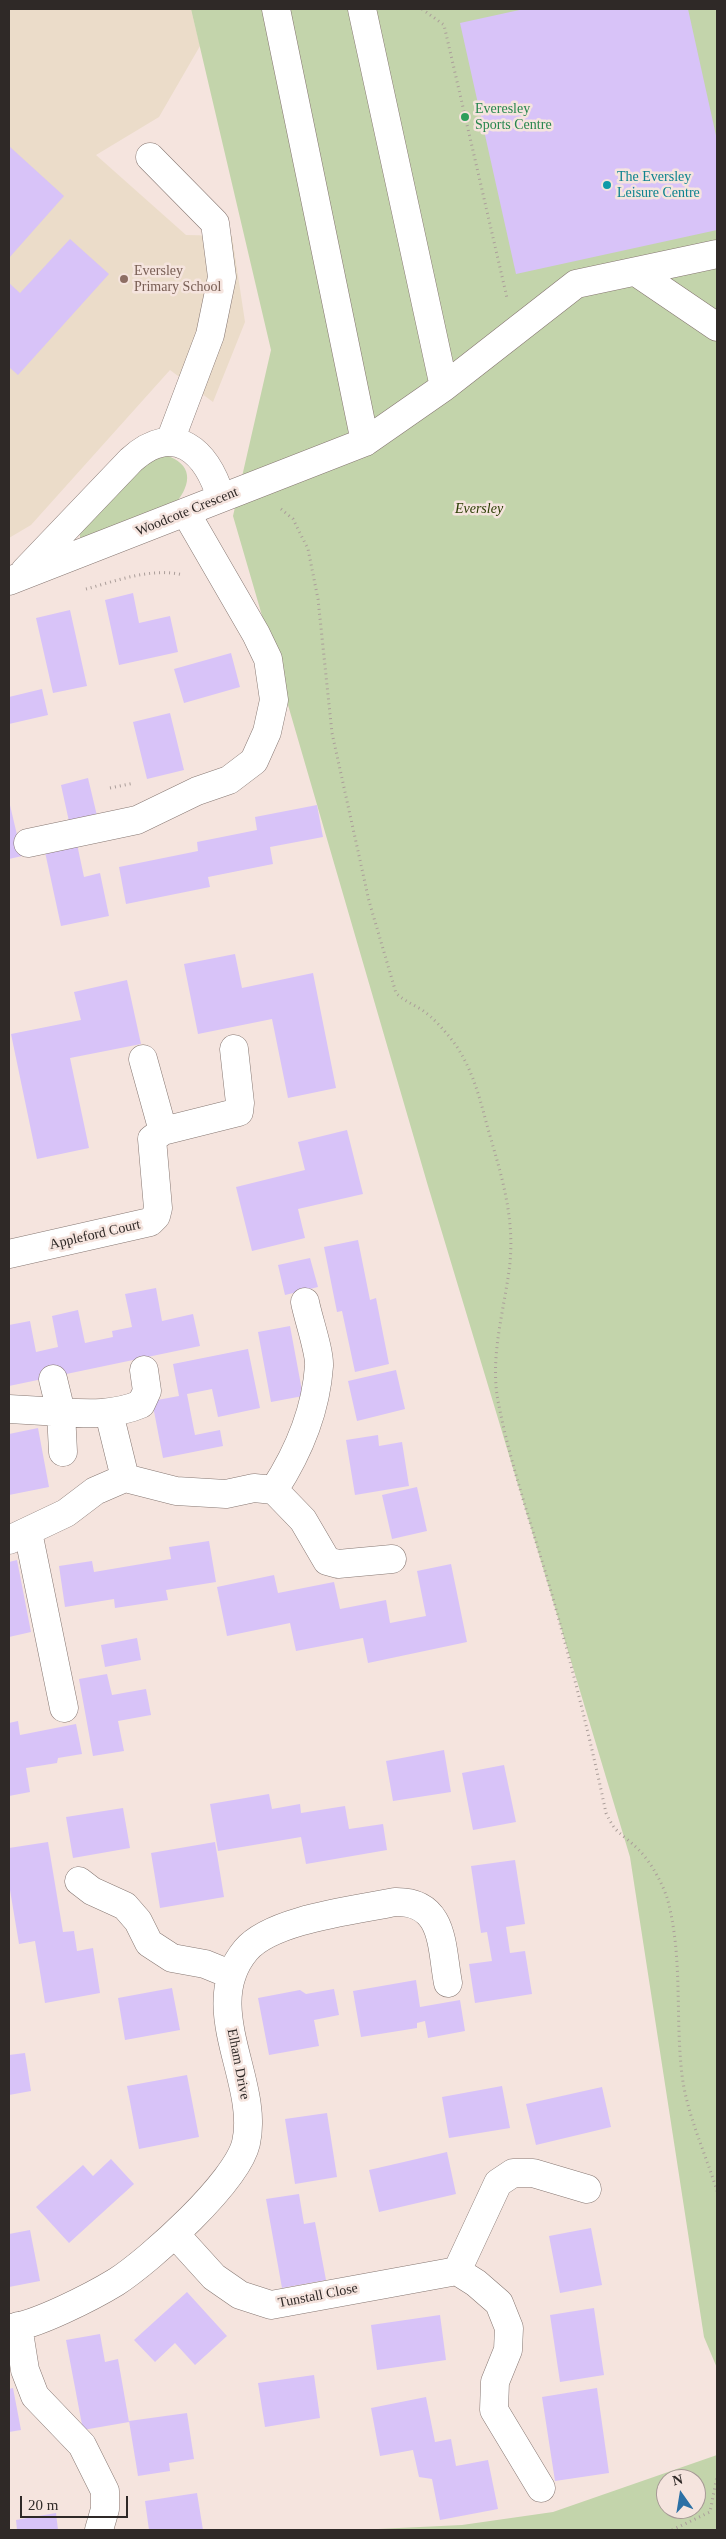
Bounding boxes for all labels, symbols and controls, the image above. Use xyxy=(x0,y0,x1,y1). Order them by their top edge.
place label: Everesley Sports Centre xyxy=(475,101,552,134)
marker: Everesley Sports Centre xyxy=(459,111,471,123)
place label: The Eversley Leisure Centre xyxy=(617,169,700,202)
marker: The Eversley Leisure Centre xyxy=(601,179,613,191)
place label: Eversley Primary School xyxy=(134,263,221,296)
marker: Eversley Primary School xyxy=(118,273,130,285)
street label: Woodcote Crescent xyxy=(133,484,241,540)
park label: Eversley xyxy=(455,501,503,517)
street label: Appleford Court xyxy=(48,1216,142,1254)
street label: Elham Drive xyxy=(223,2027,253,2101)
street label: Tunstall Close xyxy=(277,2280,359,2312)
north arrow xyxy=(656,2469,706,2519)
text: N xyxy=(671,2471,684,2488)
scale bar xyxy=(22,2486,130,2518)
text: 20 m xyxy=(28,2497,58,2513)

